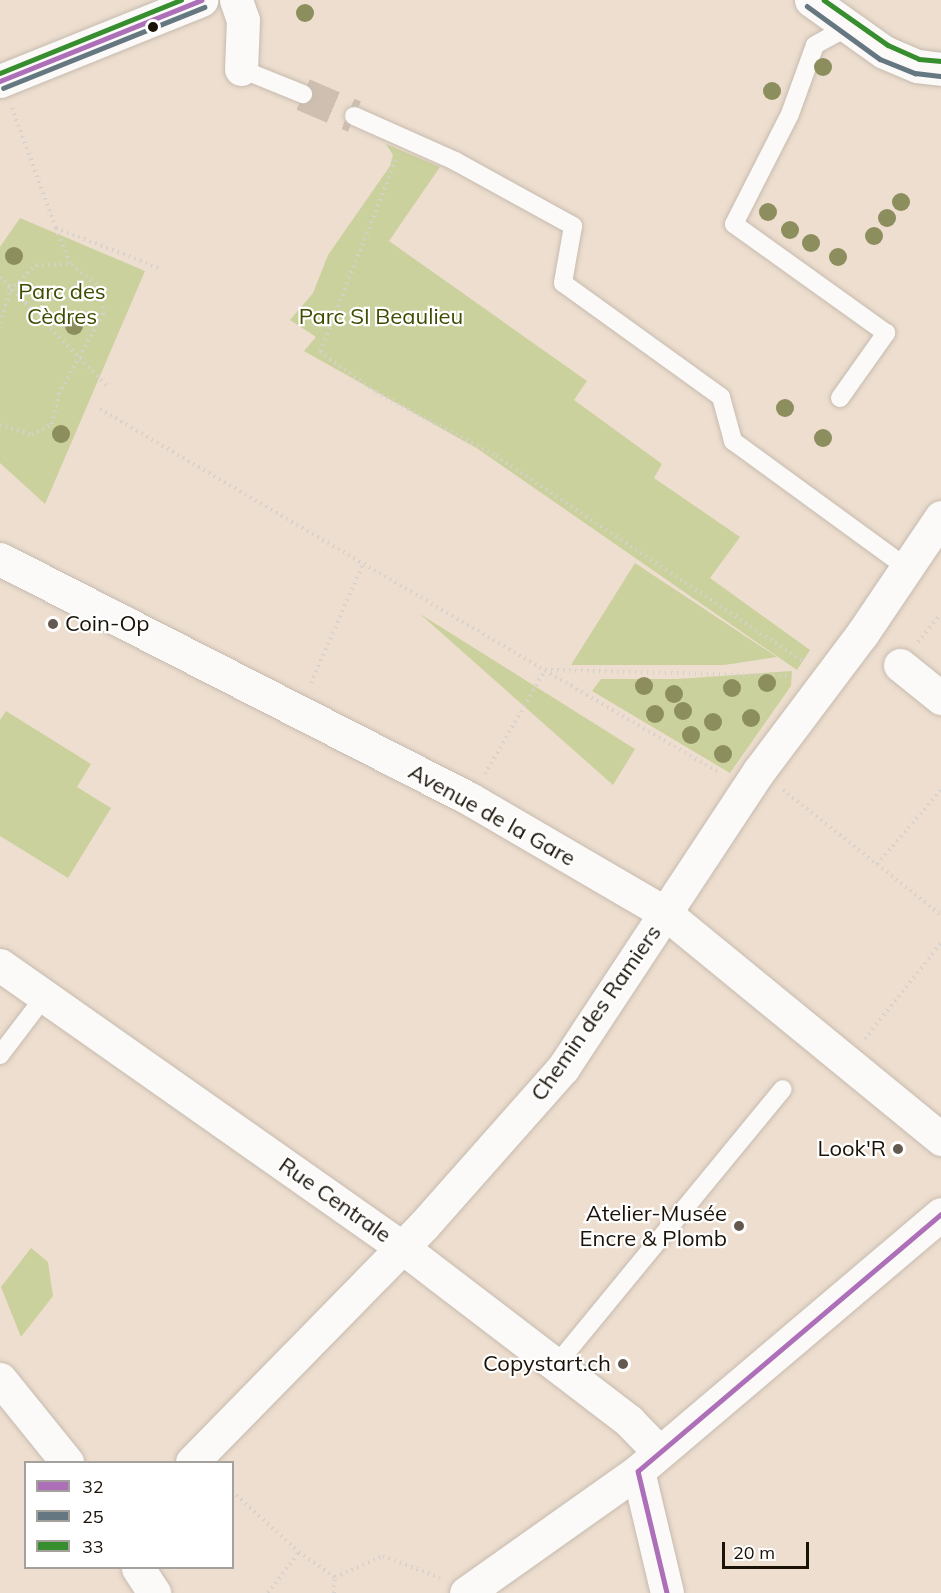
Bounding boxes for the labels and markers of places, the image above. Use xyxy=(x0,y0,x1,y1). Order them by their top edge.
unlabelled marker xyxy=(147,21,159,33)
place label: Coin-Op xyxy=(65,611,150,637)
marker: Coin-Op xyxy=(46,617,60,631)
place label: Look'R xyxy=(818,1136,886,1162)
marker: Look'R xyxy=(891,1142,905,1156)
place label: Atelier-Musée Encre & Plomb xyxy=(580,1200,727,1252)
marker: Atelier-Musée Encre & Plomb xyxy=(732,1219,746,1233)
place label: Copystart.ch xyxy=(483,1351,611,1377)
marker: Copystart.ch xyxy=(616,1357,630,1371)

